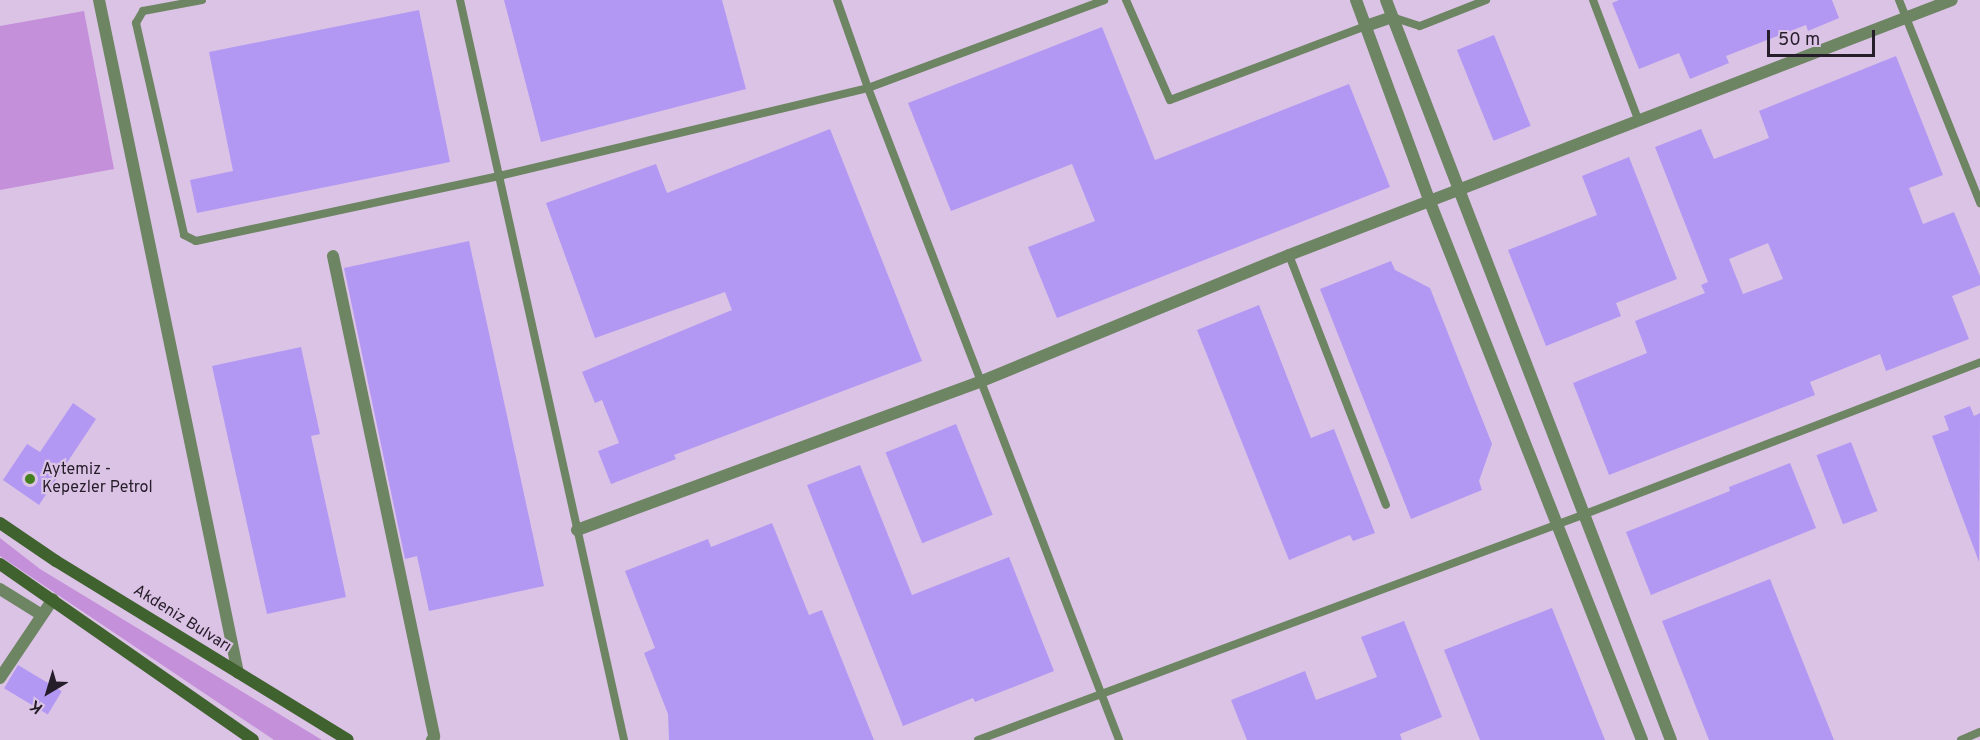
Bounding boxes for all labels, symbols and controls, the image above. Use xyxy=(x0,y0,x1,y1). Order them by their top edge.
scale bar xyxy=(1770,18,1878,56)
text: 50 m xyxy=(1778,29,1820,52)
place label: Aytemiz - Kepezler Petrol xyxy=(42,460,153,498)
marker: Aytemiz - Kepezler Petrol xyxy=(23,472,37,486)
street label: Akdeniz Bulvarı xyxy=(129,581,235,657)
north arrow xyxy=(18,662,78,722)
text: K xyxy=(26,695,48,718)

